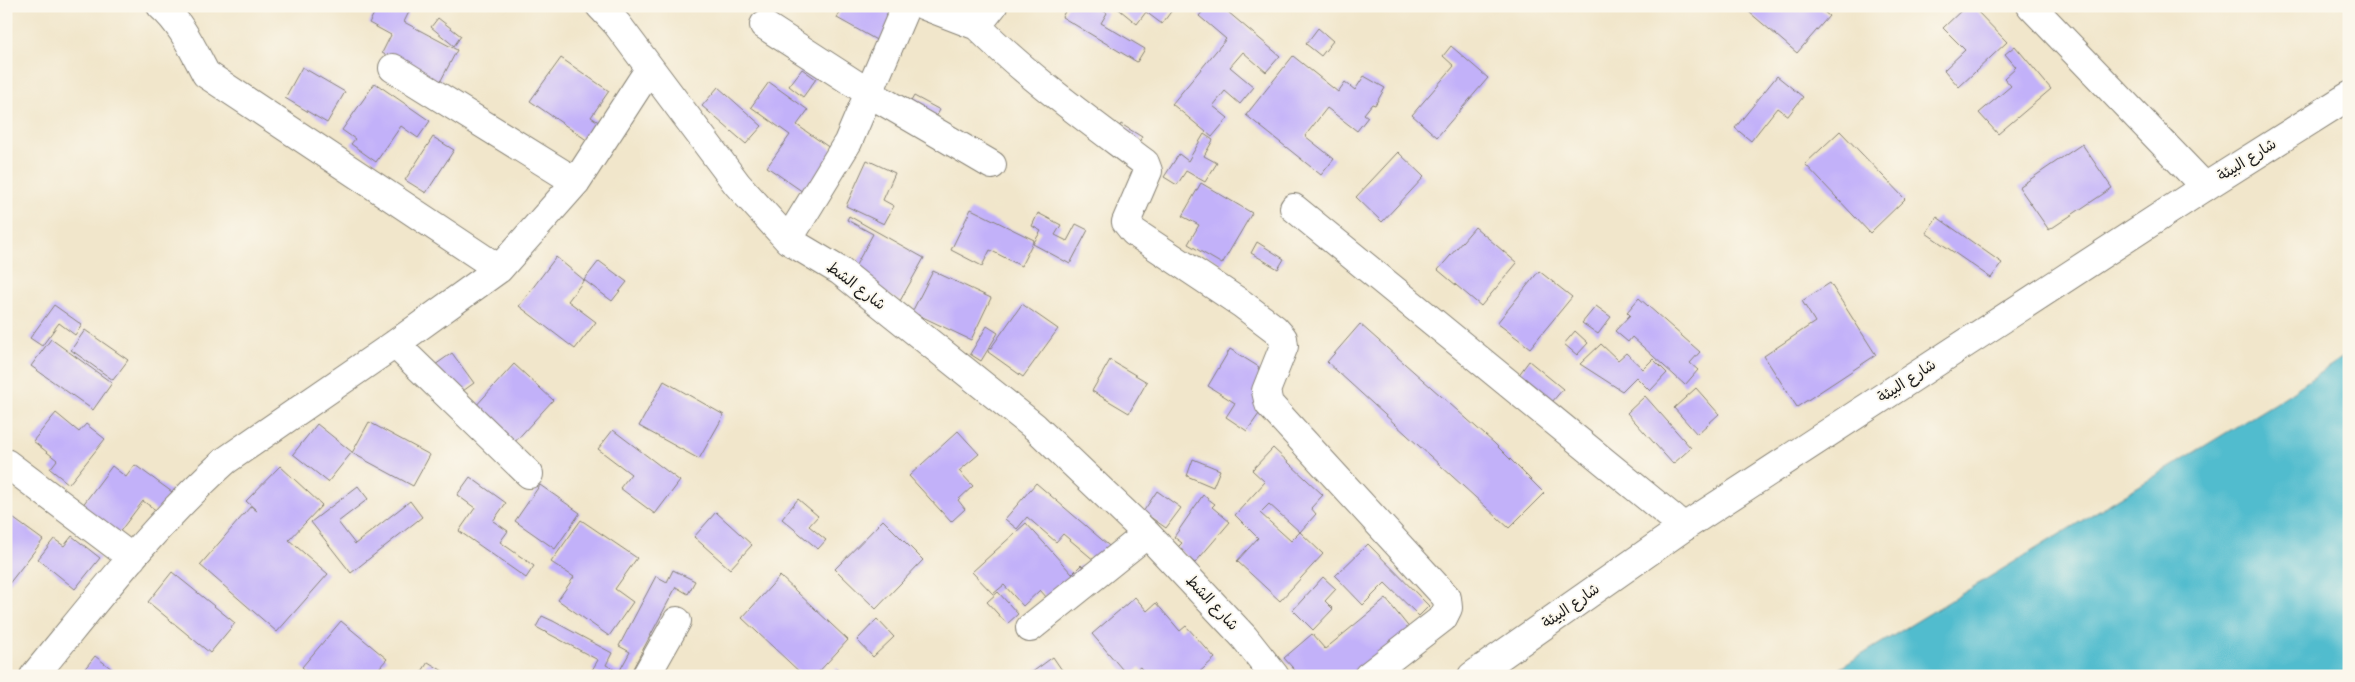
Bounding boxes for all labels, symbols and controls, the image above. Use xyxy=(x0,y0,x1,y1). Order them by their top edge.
street label: شارع البيئة xyxy=(2214,134,2280,186)
street label: شارع الشط xyxy=(823,258,889,314)
street label: شارع البيئة xyxy=(1874,355,1940,407)
street label: شارع الشط xyxy=(1181,571,1243,635)
street label: شارع البيئة xyxy=(1539,579,1603,633)

